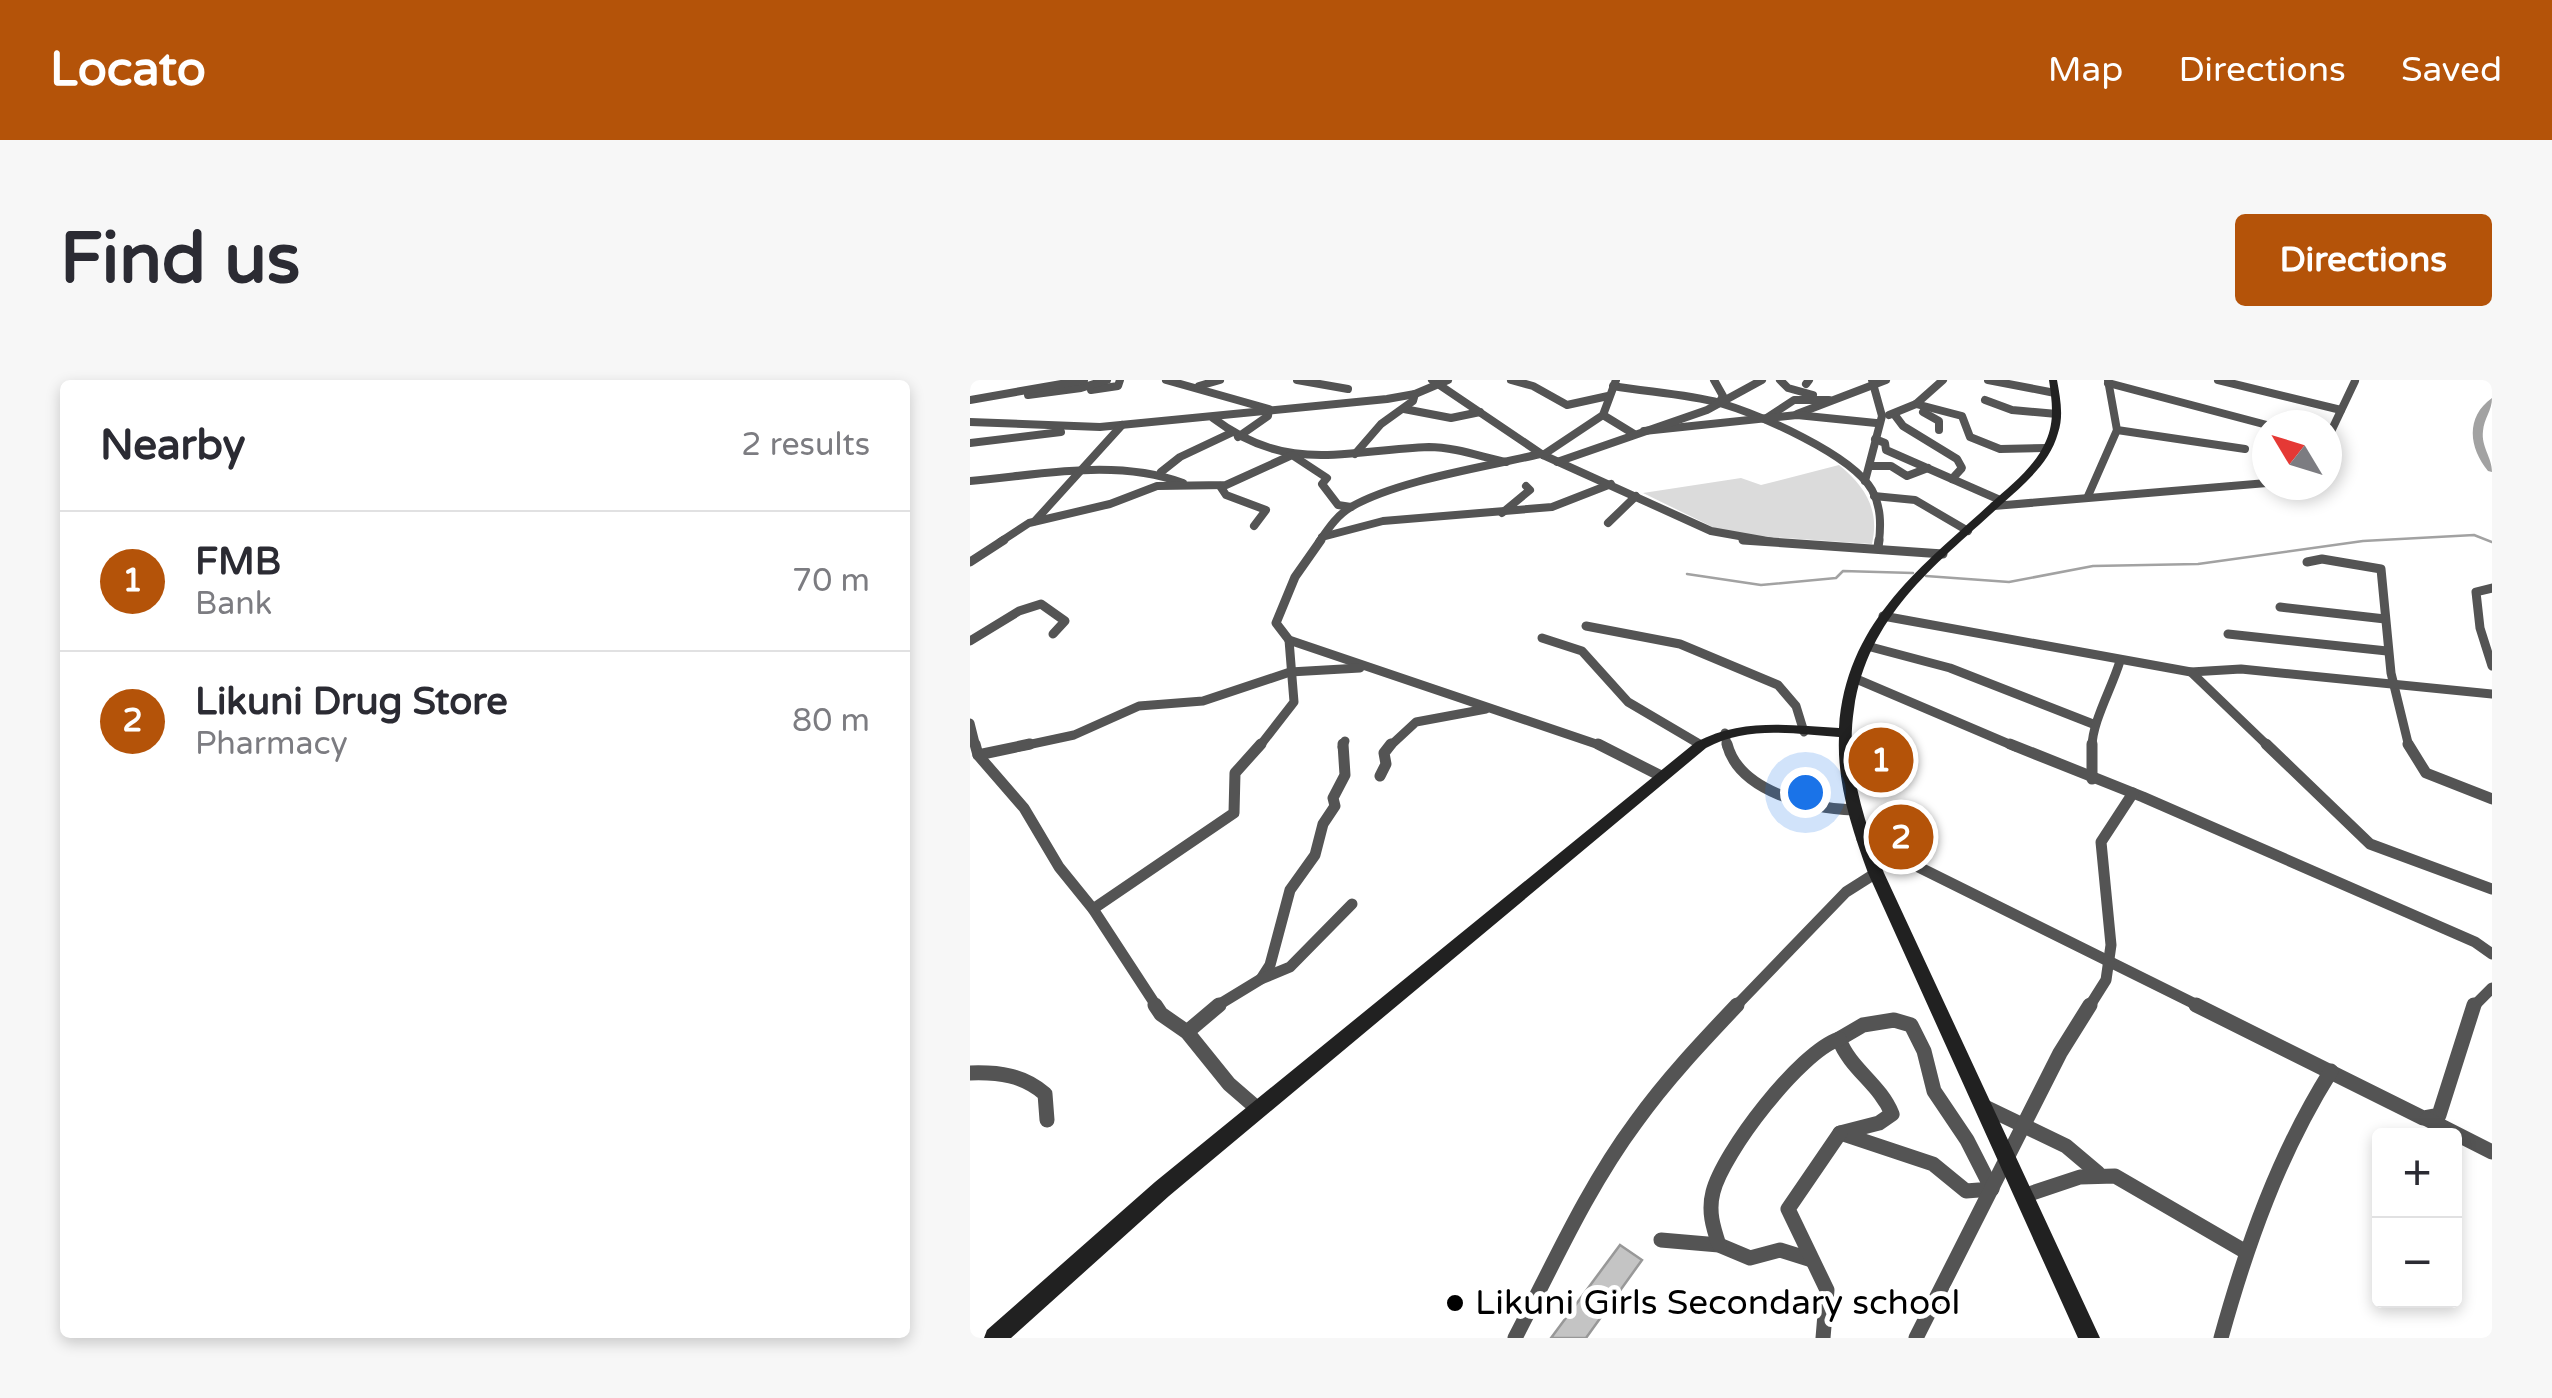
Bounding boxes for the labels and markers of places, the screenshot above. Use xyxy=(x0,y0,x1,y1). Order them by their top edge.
pin: 1 xyxy=(1848,722,1914,798)
pin: 2 xyxy=(1868,800,1934,874)
place label: Likuni Girls Secondary school xyxy=(1475,1282,1960,1324)
marker: Likuni Girls Secondary school xyxy=(1444,1292,1466,1314)

